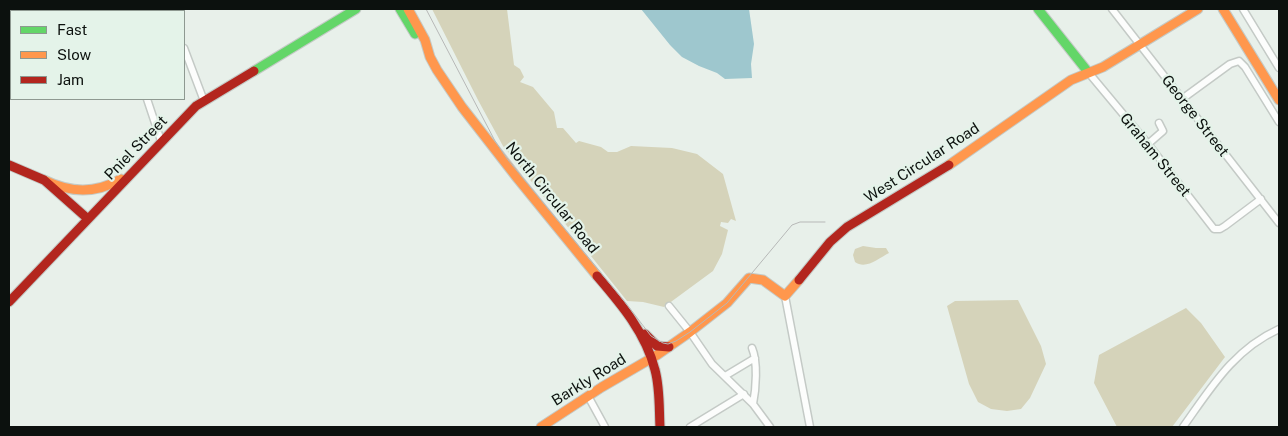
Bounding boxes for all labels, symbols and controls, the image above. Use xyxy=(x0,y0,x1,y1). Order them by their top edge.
legend xyxy=(10,10,185,100)
text: Fast xyxy=(57,21,87,38)
text: Slow xyxy=(57,46,91,63)
text: Jam xyxy=(57,71,84,88)
street label: George Street xyxy=(1158,72,1232,160)
street label: Graham Street xyxy=(1116,110,1194,200)
street label: Pniel Street xyxy=(101,112,171,184)
street label: West Circular Road xyxy=(861,119,983,207)
street label: North Circular Road xyxy=(502,139,602,257)
street label: Barkly Road xyxy=(549,350,629,410)

